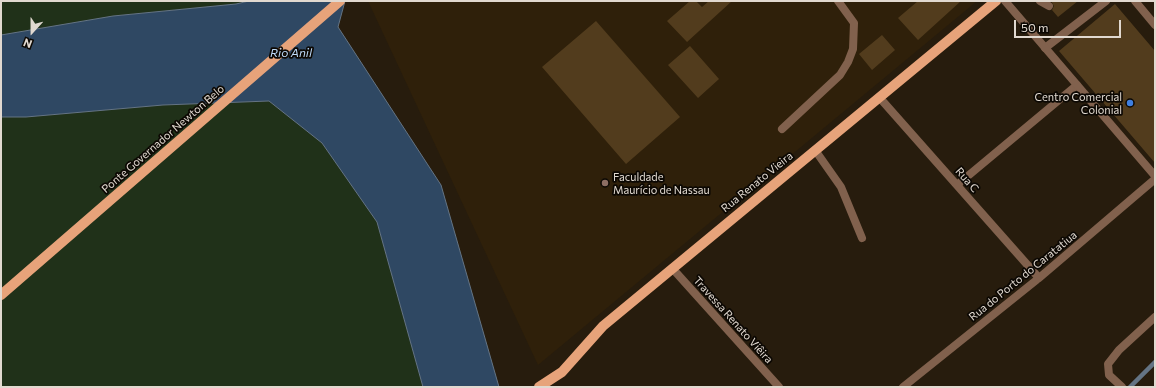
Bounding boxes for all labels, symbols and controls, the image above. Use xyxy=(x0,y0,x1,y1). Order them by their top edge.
north arrow xyxy=(12,12,52,52)
scale bar xyxy=(1016,12,1123,38)
text: 50 m xyxy=(1021,20,1049,34)
text: N xyxy=(21,36,34,51)
water label: Rio Anil xyxy=(270,46,312,60)
street label: Ponte Governador Newton Belo xyxy=(99,82,227,196)
place label: Centro Comercial Colonial xyxy=(1034,90,1122,116)
marker: Centro Comercial Colonial xyxy=(1125,98,1135,108)
street label: Rua Renato Vieira xyxy=(719,149,795,215)
street label: Rua C xyxy=(953,165,981,195)
place label: Faculdade Maurício de Nassau xyxy=(613,170,710,196)
marker: Faculdade Maurício de Nassau xyxy=(600,178,610,188)
street label: Rua do Porto do Caratatiua xyxy=(966,228,1080,324)
street label: Travessa Renato Viêira xyxy=(691,274,775,366)

